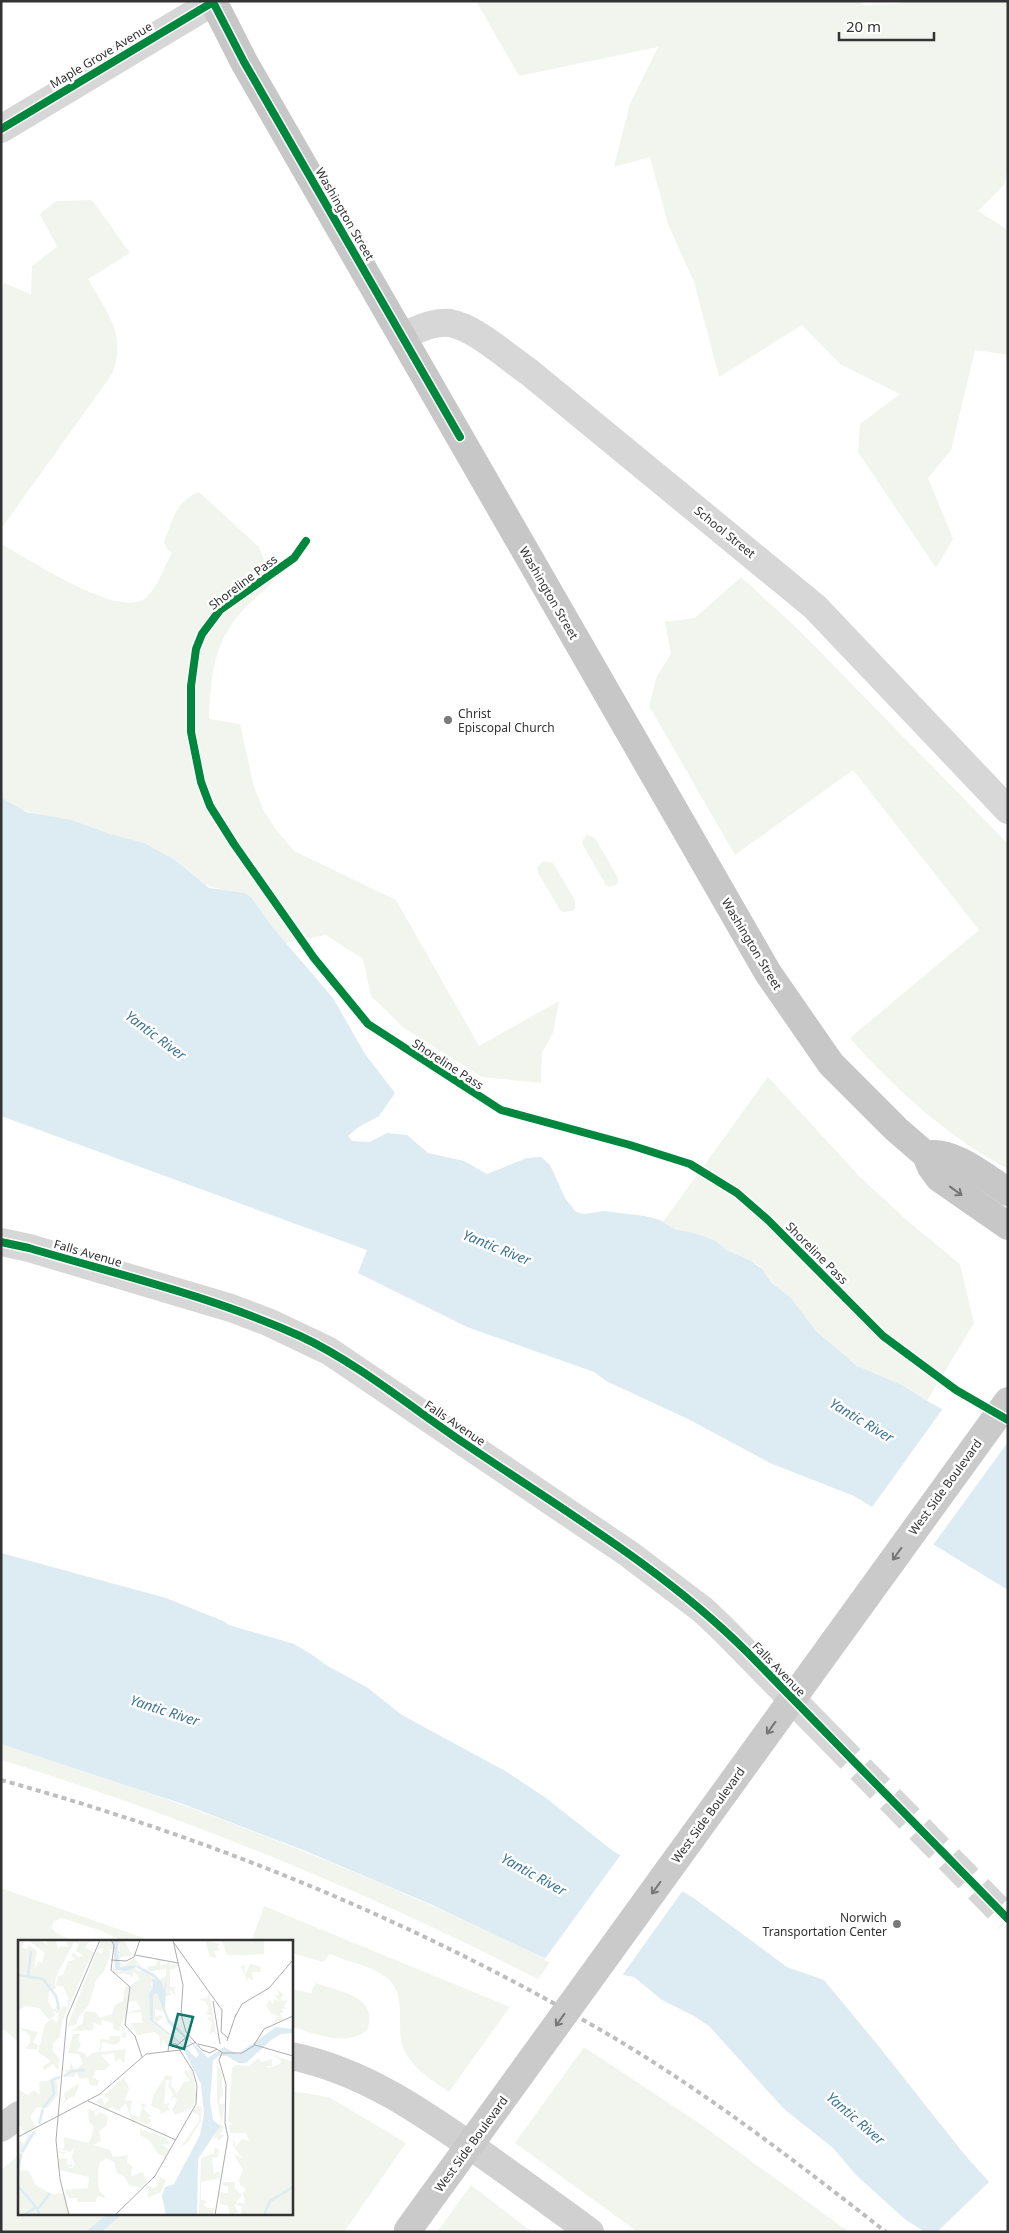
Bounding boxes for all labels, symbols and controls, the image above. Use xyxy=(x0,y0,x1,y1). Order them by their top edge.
scale bar xyxy=(839,10,934,42)
text: 20 m xyxy=(846,16,881,36)
street label: Maple Grove Avenue xyxy=(47,18,156,92)
street label: Washington Street xyxy=(312,165,379,264)
street label: School Street xyxy=(691,502,760,562)
street label: Washington Street xyxy=(516,544,583,643)
street label: Shoreline Pass xyxy=(205,550,281,613)
place label: Christ Episcopal Church xyxy=(458,705,555,736)
marker: Christ Episcopal Church xyxy=(442,714,454,726)
street label: Washington Street xyxy=(718,895,786,994)
water label: Yantic River xyxy=(122,1006,191,1064)
street label: Shoreline Pass xyxy=(409,1035,487,1094)
one-way arrow xyxy=(949,1186,963,1196)
street label: Shoreline Pass xyxy=(782,1218,852,1288)
water label: Yantic River xyxy=(460,1225,534,1269)
street label: Falls Avenue xyxy=(52,1235,124,1271)
water label: Yantic River xyxy=(826,1393,898,1447)
street label: Falls Avenue xyxy=(421,1396,489,1450)
street label: West Side Boulevard xyxy=(904,1436,986,1538)
one-way arrow xyxy=(892,1546,902,1560)
street label: Falls Avenue xyxy=(749,1638,810,1700)
water label: Yantic River xyxy=(128,1690,202,1730)
one-way arrow xyxy=(766,1721,776,1735)
street label: West Side Boulevard xyxy=(667,1764,749,1866)
water label: Yantic River xyxy=(498,1848,570,1900)
one-way arrow xyxy=(650,1881,661,1894)
place label: Norwich Transportation Center xyxy=(763,1909,887,1940)
marker: Norwich Transportation Center xyxy=(891,1918,903,1930)
inset map xyxy=(18,1940,292,2216)
one-way arrow xyxy=(555,2013,566,2026)
water label: Yantic River xyxy=(823,2087,890,2149)
street label: West Side Boulevard xyxy=(430,2093,512,2195)

